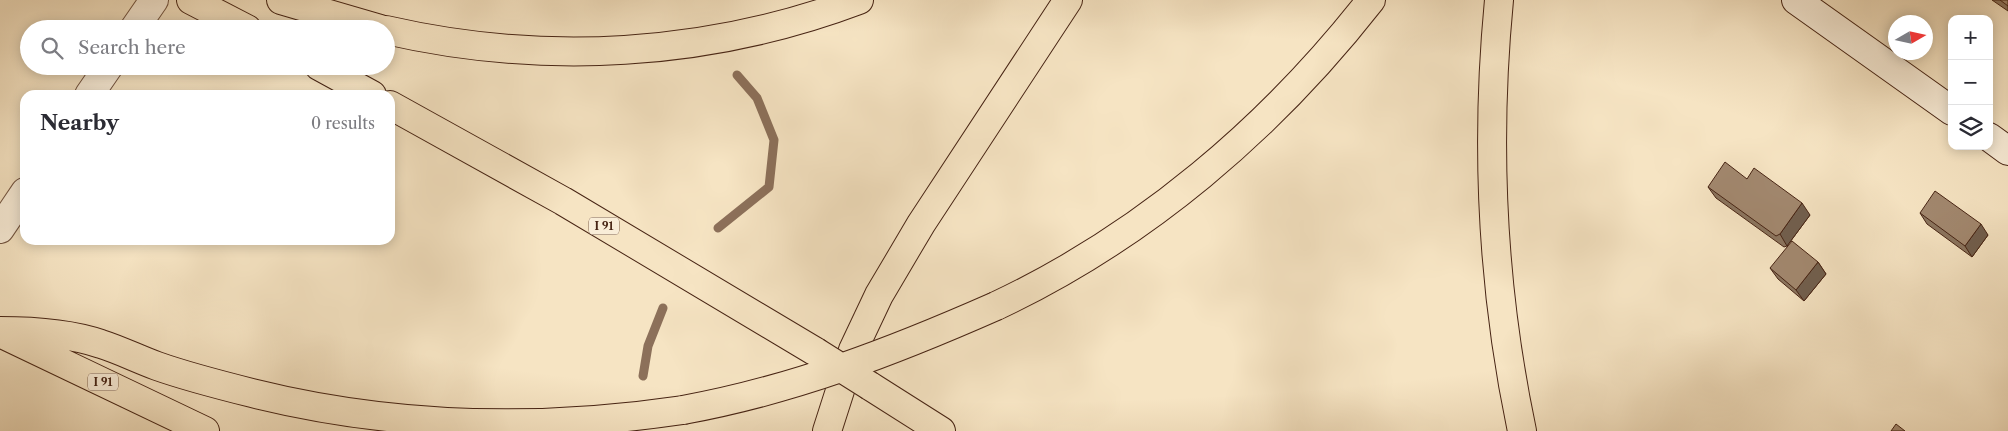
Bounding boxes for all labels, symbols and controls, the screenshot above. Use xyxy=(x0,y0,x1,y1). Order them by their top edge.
north arrow xyxy=(1888,15,1933,60)
map controls xyxy=(1948,15,1993,150)
button: + xyxy=(1948,15,1993,60)
search box xyxy=(20,20,395,75)
icon: search xyxy=(38,34,66,62)
text: Search here xyxy=(78,36,186,59)
button: − xyxy=(1948,60,1993,105)
button: layers xyxy=(1948,105,1993,150)
text: Nearby xyxy=(40,110,119,135)
text: 0 results xyxy=(311,113,375,133)
road number: I 91 xyxy=(589,218,619,235)
road number: I 91 xyxy=(88,374,118,391)

